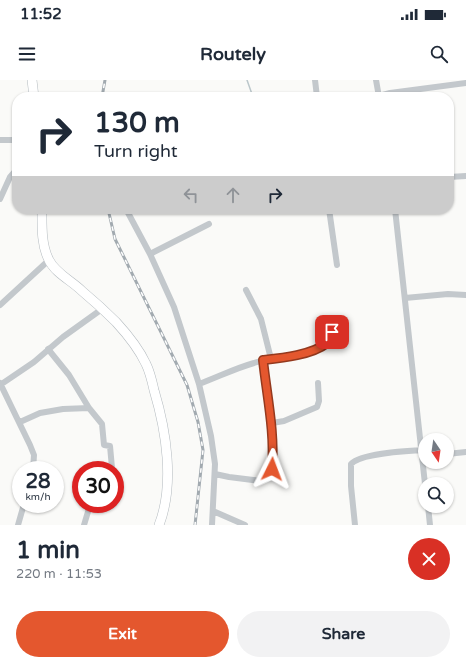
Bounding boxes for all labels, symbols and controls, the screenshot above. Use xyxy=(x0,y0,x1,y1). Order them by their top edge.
text: 11:52 xyxy=(20,5,62,23)
icon: menu xyxy=(16,43,38,65)
text: Routely xyxy=(200,43,266,65)
icon: search xyxy=(428,43,450,65)
text: 130 m xyxy=(94,106,180,140)
icon: right xyxy=(28,108,80,160)
text: Turn right xyxy=(94,140,178,162)
icon: left xyxy=(180,184,202,206)
icon: ahead xyxy=(222,184,244,206)
icon: right xyxy=(264,184,286,206)
pin xyxy=(315,315,349,349)
icon: arrive xyxy=(321,321,343,343)
north arrow xyxy=(418,433,454,469)
map controls xyxy=(418,433,454,513)
position arrow xyxy=(251,448,293,490)
speed limit sign: 30 xyxy=(72,461,124,513)
text: 28 xyxy=(25,470,51,494)
button: search xyxy=(418,477,454,513)
text: km/h xyxy=(25,491,51,503)
text: 1 min xyxy=(16,536,80,565)
button: close xyxy=(408,538,450,580)
text: 220 m · 11:53 xyxy=(16,566,102,582)
button: Exit xyxy=(16,611,229,657)
button: Share xyxy=(237,611,450,657)

